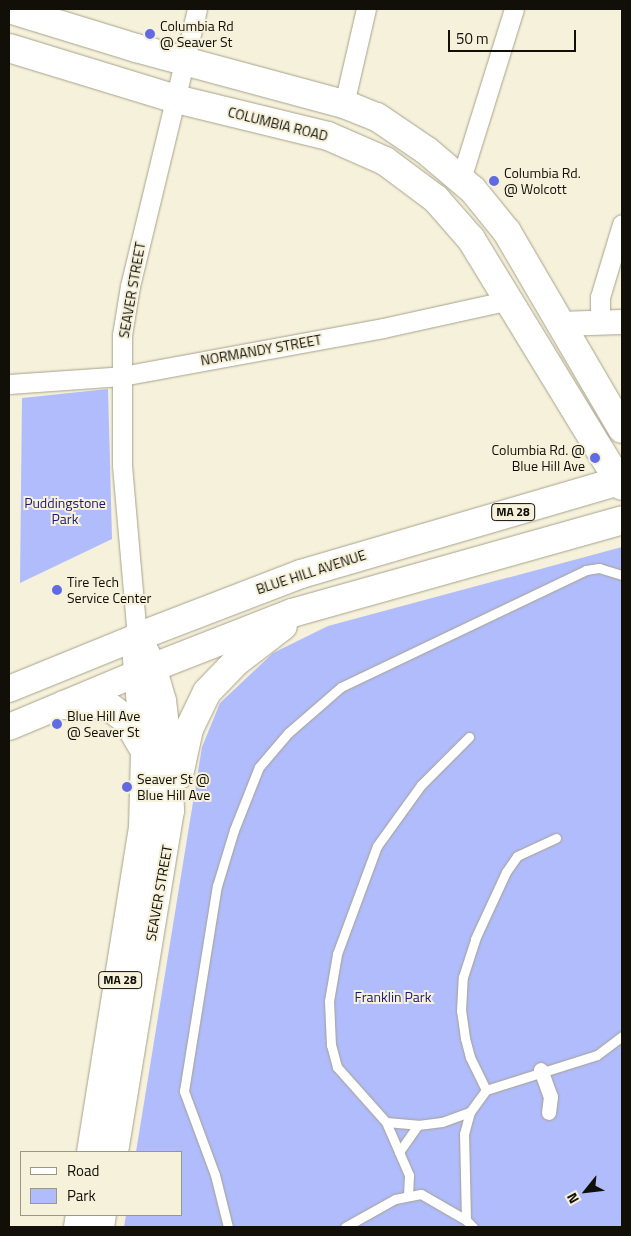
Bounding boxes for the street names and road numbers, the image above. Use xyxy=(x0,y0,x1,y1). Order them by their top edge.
street label: COLUMBIA ROAD xyxy=(226,103,330,145)
street label: SEAVER STREET xyxy=(115,241,149,339)
street label: NORMANDY STREET xyxy=(199,331,323,369)
road number: MA 28 xyxy=(490,502,536,522)
street label: BLUE HILL AVENUE xyxy=(254,546,368,598)
street label: SEAVER STREET xyxy=(142,844,176,942)
road number: MA 28 xyxy=(98,970,142,990)

